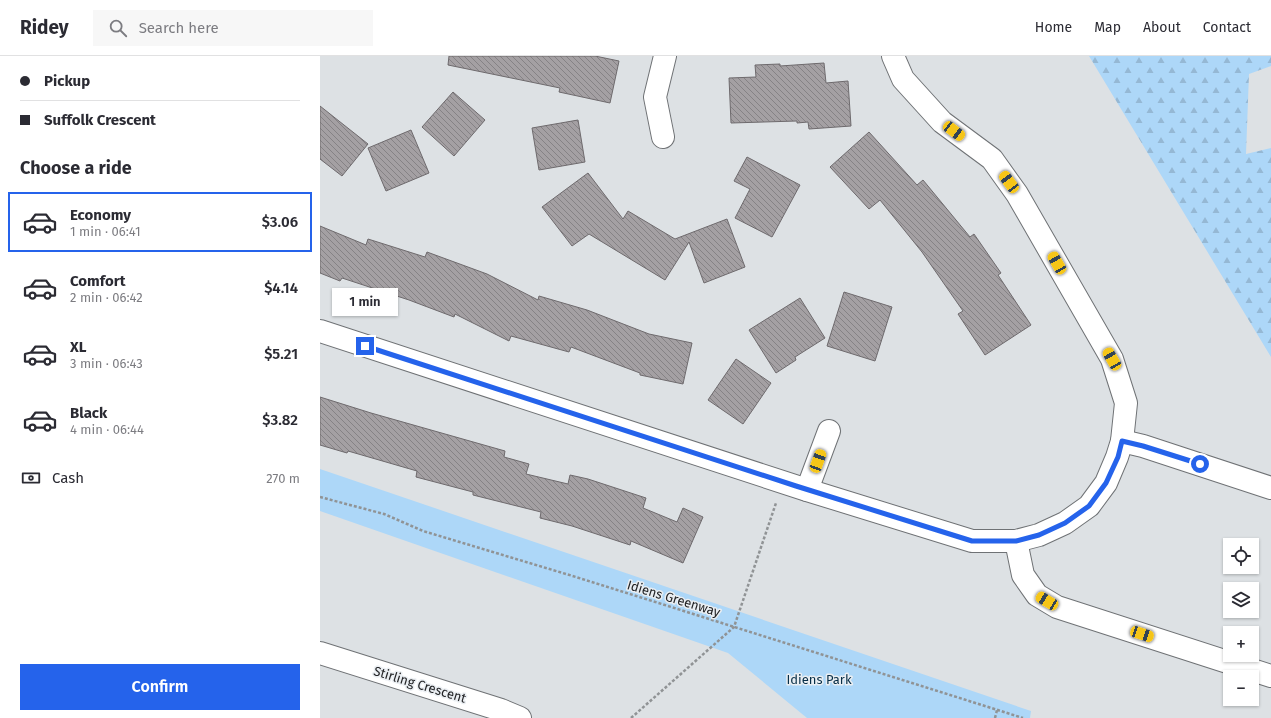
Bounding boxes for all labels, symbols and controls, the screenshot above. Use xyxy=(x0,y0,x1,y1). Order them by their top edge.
search box xyxy=(93,10,373,46)
text: Ridey xyxy=(20,16,69,39)
icon: search xyxy=(107,17,129,39)
text: Search here xyxy=(139,19,219,37)
text: Home xyxy=(1035,19,1072,36)
text: Map xyxy=(1094,19,1121,36)
text: About xyxy=(1143,19,1181,36)
text: Contact xyxy=(1203,19,1251,36)
text: Pickup xyxy=(44,72,90,90)
text: Suffolk Crescent xyxy=(44,111,156,129)
car xyxy=(941,119,967,143)
text: Choose a ride xyxy=(20,157,132,179)
car xyxy=(997,169,1021,195)
icon: car xyxy=(22,204,58,240)
text: Economy xyxy=(70,206,131,224)
text: $3.06 xyxy=(262,213,298,231)
text: 1 min · 06:41 xyxy=(70,224,141,239)
car xyxy=(1046,250,1068,276)
icon: car xyxy=(22,270,58,306)
text: Comfort xyxy=(70,272,126,290)
text: $4.14 xyxy=(264,279,298,297)
callout: 1 min xyxy=(332,288,398,316)
text: 2 min · 06:42 xyxy=(70,290,143,305)
text: 1 min xyxy=(349,294,381,309)
icon: car xyxy=(22,336,58,372)
route end xyxy=(356,337,374,355)
text: XL xyxy=(70,338,86,356)
text: $5.21 xyxy=(264,345,298,363)
car xyxy=(1101,346,1123,372)
text: 3 min · 06:43 xyxy=(70,356,143,371)
icon: car xyxy=(22,402,58,438)
text: Black xyxy=(70,404,107,422)
text: $3.82 xyxy=(262,411,298,429)
text: 4 min · 06:44 xyxy=(70,422,144,437)
car xyxy=(808,448,828,474)
route start xyxy=(1191,455,1209,473)
icon: cash xyxy=(20,467,42,489)
text: Cash xyxy=(52,469,84,487)
text: 270 m xyxy=(266,471,300,486)
map controls xyxy=(1223,538,1259,706)
button: locate xyxy=(1223,538,1259,574)
street label: Idiens Greenway xyxy=(625,577,723,620)
button: layers xyxy=(1223,582,1259,618)
car xyxy=(1034,590,1060,612)
car xyxy=(1129,625,1155,643)
button: + xyxy=(1223,626,1259,662)
street label: Stirling Crescent xyxy=(372,663,468,706)
button: Confirm xyxy=(20,664,300,710)
button: − xyxy=(1223,670,1259,706)
park label: Idiens Park xyxy=(786,672,852,687)

